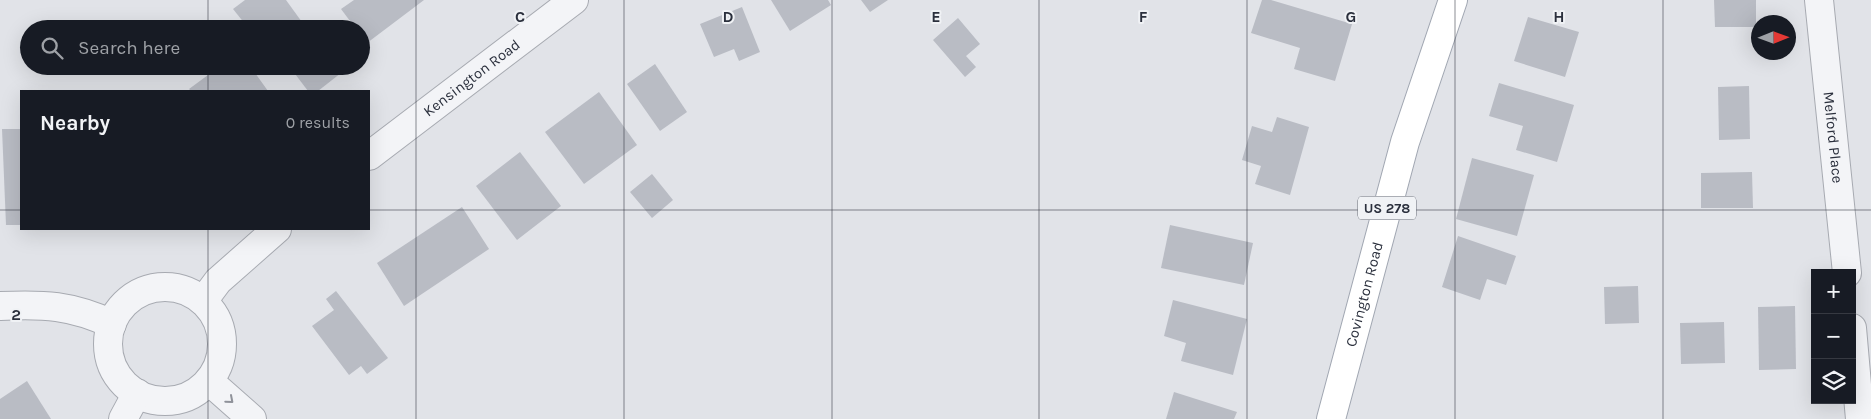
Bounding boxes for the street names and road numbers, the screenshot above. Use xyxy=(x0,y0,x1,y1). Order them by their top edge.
street label: Kensington Road xyxy=(420,35,524,120)
street label: Melford Place xyxy=(1819,91,1847,184)
road number: US 278 xyxy=(1358,197,1416,220)
street label: Covington Road xyxy=(1342,240,1387,349)

